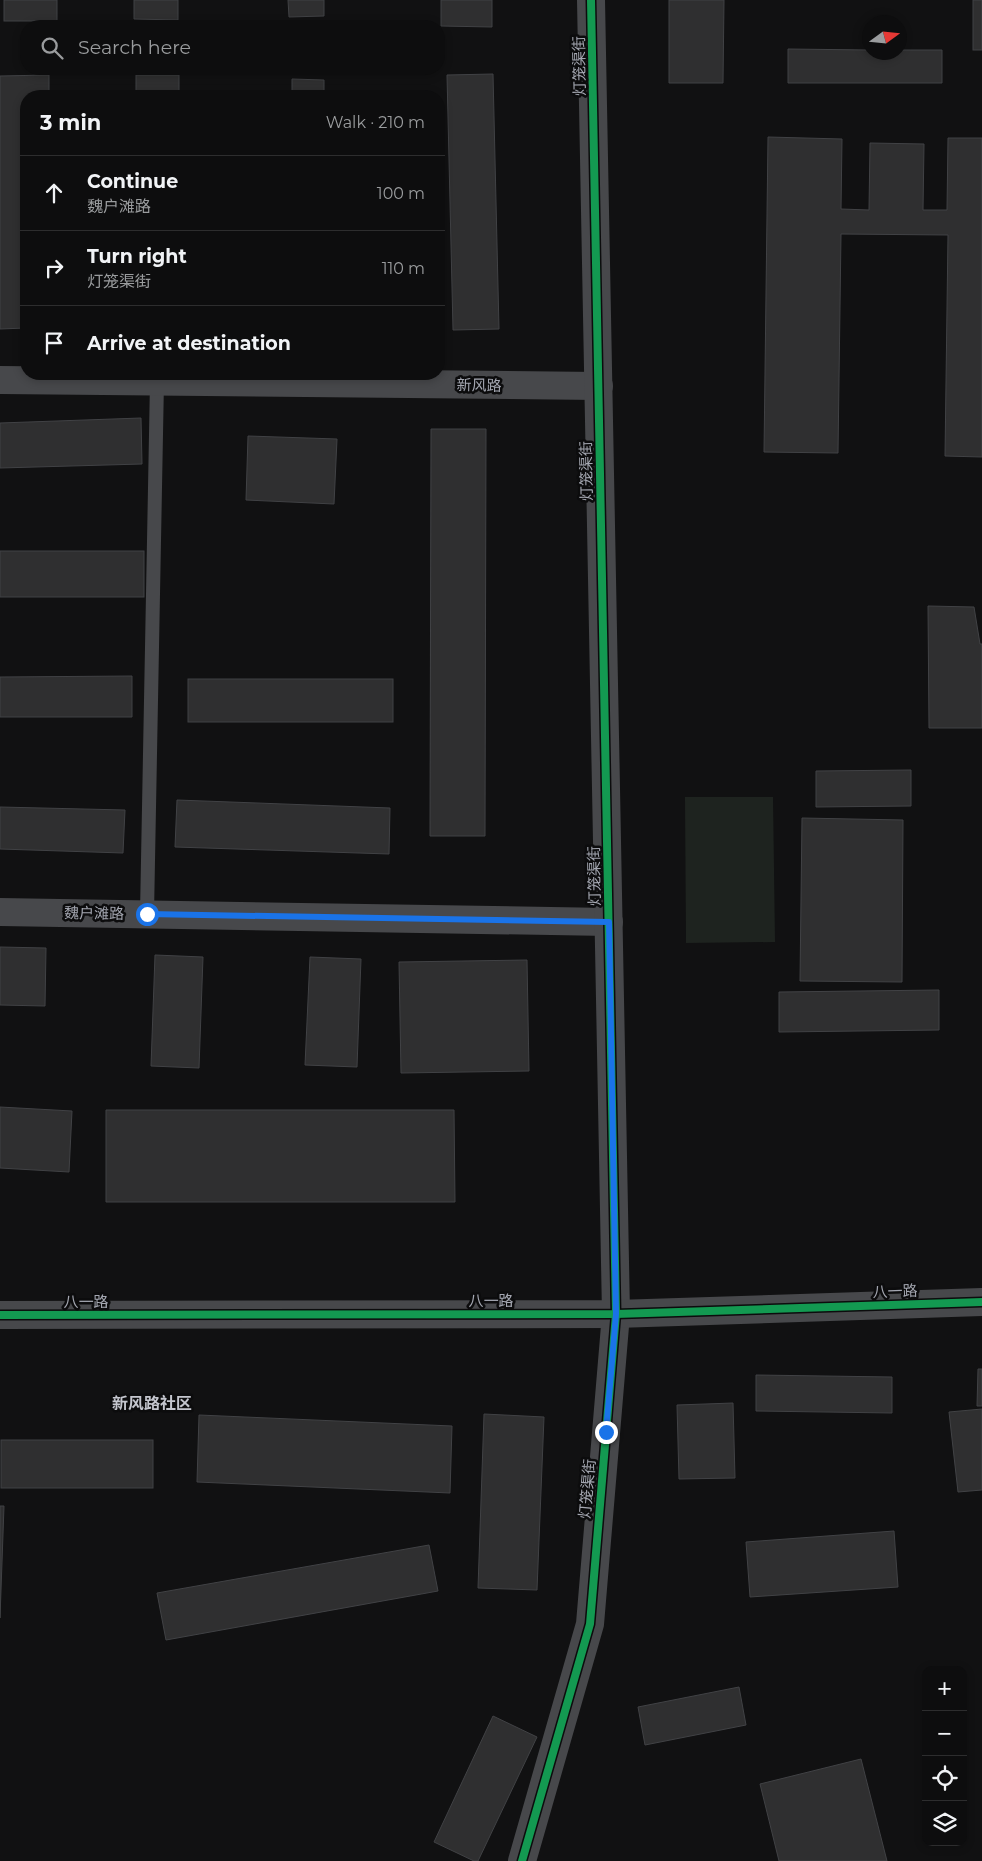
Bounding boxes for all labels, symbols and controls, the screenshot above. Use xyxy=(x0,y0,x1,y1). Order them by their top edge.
north arrow xyxy=(862,15,907,60)
search box xyxy=(20,20,445,75)
icon: search xyxy=(38,34,66,62)
text: Search here xyxy=(78,36,191,59)
street label: 灯笼渠街 xyxy=(569,36,589,96)
text: 3 min xyxy=(40,110,101,135)
text: Walk · 210 m xyxy=(326,113,425,132)
text: Continue xyxy=(87,170,178,193)
icon: ahead xyxy=(40,179,68,207)
text: 100 m xyxy=(377,184,425,203)
text: 魏户滩路 xyxy=(87,197,151,216)
text: Turn right xyxy=(87,245,187,268)
icon: right xyxy=(40,254,68,282)
text: 110 m xyxy=(382,259,425,278)
text: 灯笼渠街 xyxy=(87,272,151,291)
icon: arrive xyxy=(40,329,68,357)
text: Arrive at destination xyxy=(87,332,291,355)
street label: 新风路 xyxy=(456,375,502,395)
street label: 灯笼渠街 xyxy=(576,441,596,501)
street label: 灯笼渠街 xyxy=(584,846,604,906)
street label: 魏户滩路 xyxy=(64,903,124,923)
route start xyxy=(136,903,159,926)
street label: 八一路 xyxy=(872,1281,918,1301)
street label: 八一路 xyxy=(468,1291,514,1310)
street label: 八一路 xyxy=(63,1292,109,1311)
district label: 新风路社区 xyxy=(112,1394,192,1413)
route end xyxy=(595,1421,618,1444)
street label: 灯笼渠街 xyxy=(575,1458,599,1520)
map controls xyxy=(922,1666,967,1846)
button: + xyxy=(922,1666,967,1711)
button: − xyxy=(922,1711,967,1756)
button: locate xyxy=(922,1756,967,1801)
button: layers xyxy=(922,1801,967,1846)

